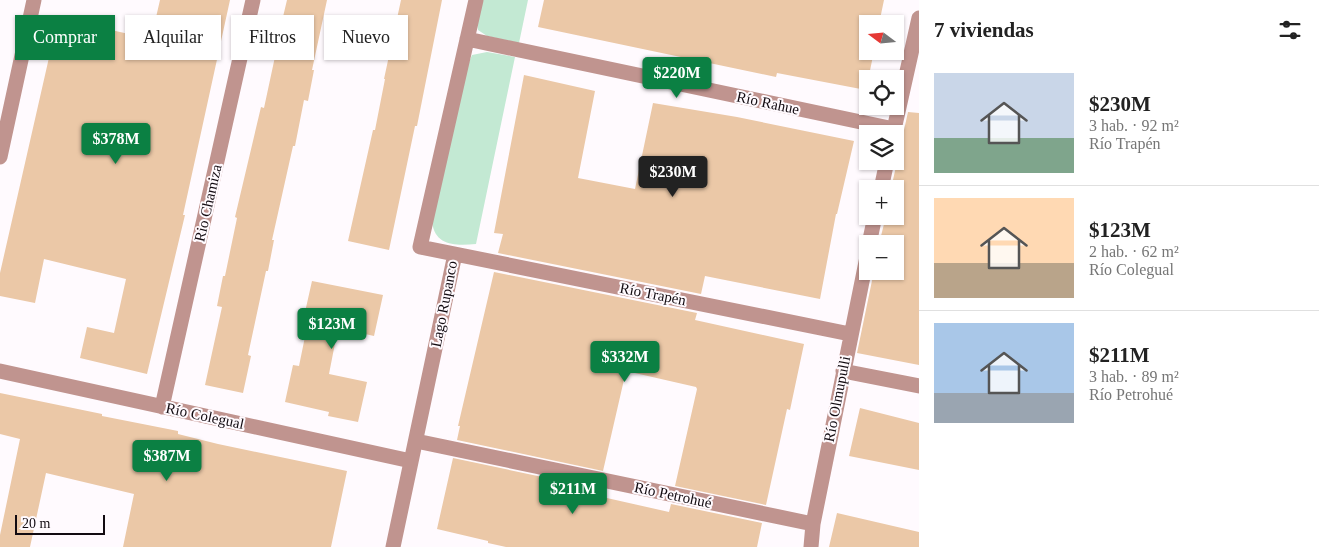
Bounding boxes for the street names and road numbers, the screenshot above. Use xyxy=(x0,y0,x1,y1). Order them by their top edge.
street label: Río Rahue xyxy=(735,89,801,118)
street label: Rio Chamiza xyxy=(191,163,225,243)
street label: Lago Rupanco xyxy=(428,259,460,349)
street label: Río Trapén xyxy=(619,280,688,308)
street label: Río Olmupulli xyxy=(821,355,853,443)
street label: Río Colegual xyxy=(164,400,246,432)
street label: Río Petrohué xyxy=(633,479,714,511)

